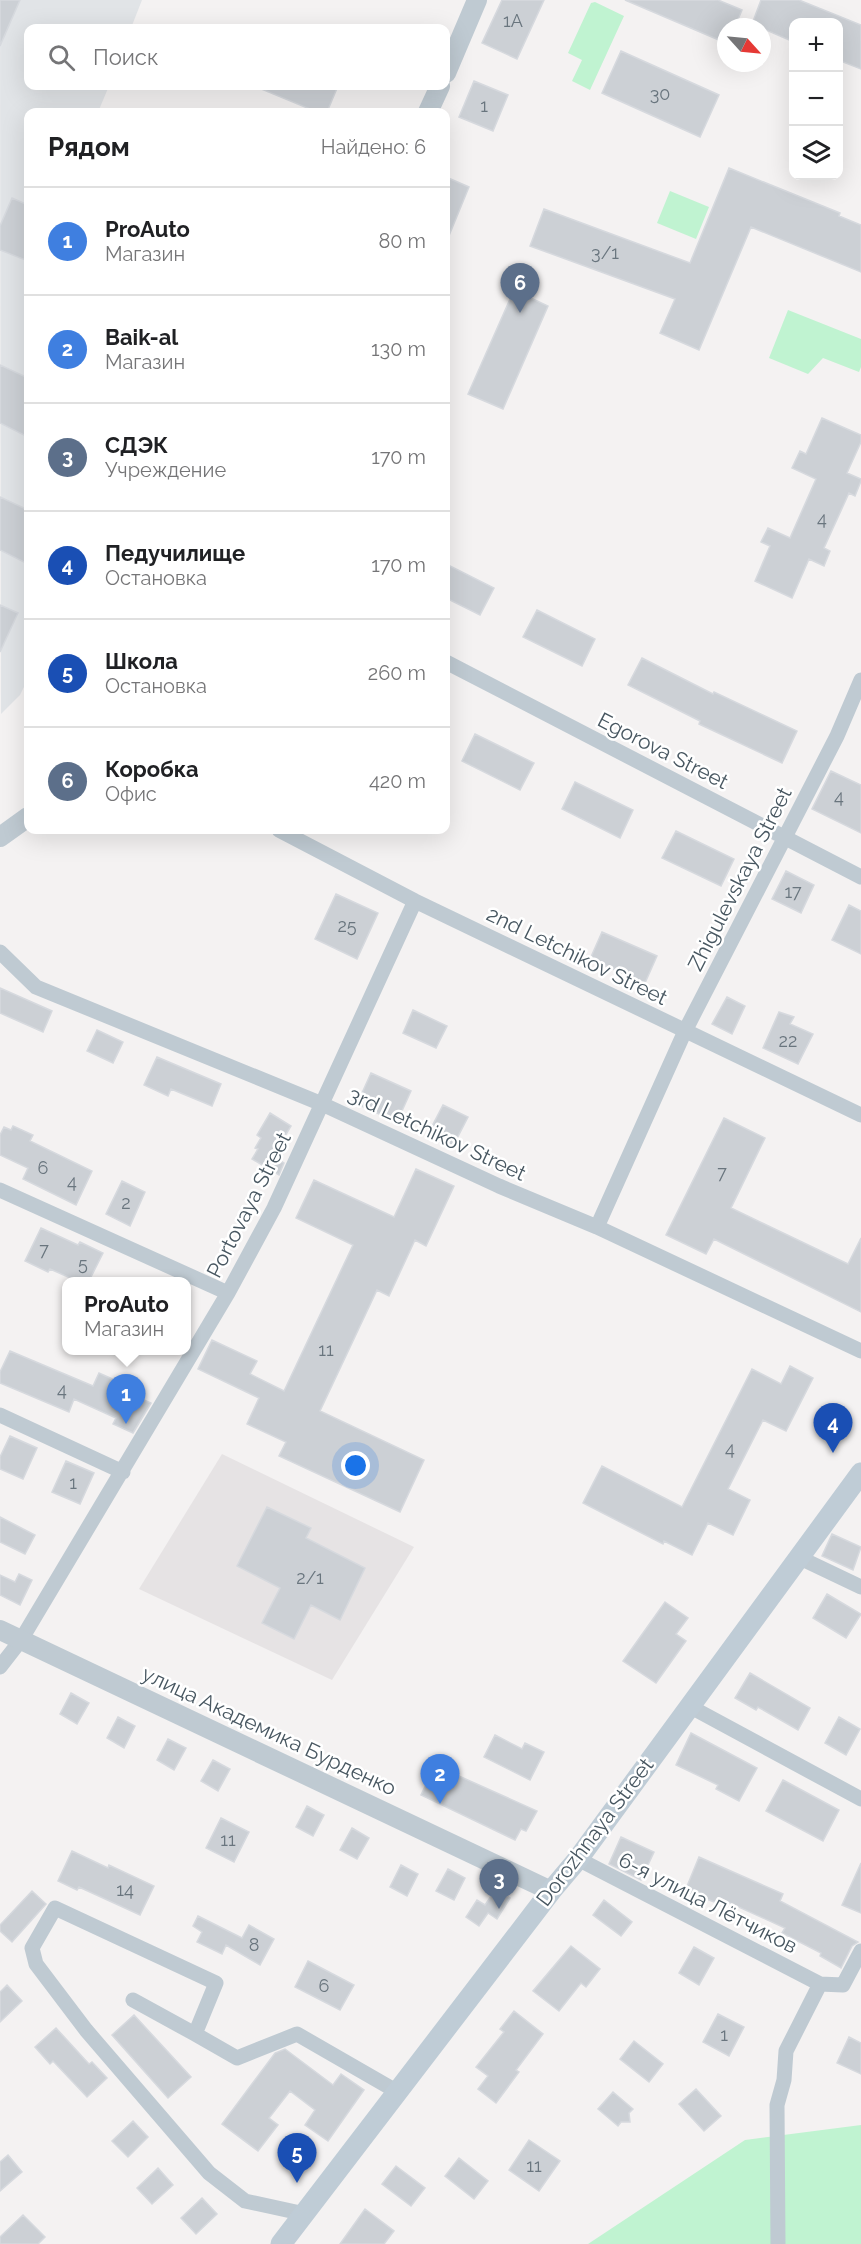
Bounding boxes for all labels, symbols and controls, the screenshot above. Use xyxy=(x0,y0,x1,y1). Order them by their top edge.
house number: 1А xyxy=(503,10,523,31)
north arrow xyxy=(717,18,771,72)
map controls xyxy=(789,18,843,180)
button: + xyxy=(789,18,843,72)
search box xyxy=(24,24,450,90)
icon: search xyxy=(45,41,78,74)
text: Поиск xyxy=(93,44,158,70)
button: − xyxy=(789,72,843,126)
house number: 30 xyxy=(650,83,670,104)
house number: 1 xyxy=(480,95,488,116)
button: layers xyxy=(789,126,843,180)
text: Рядом xyxy=(48,132,130,162)
text: Найдено: 6 xyxy=(321,135,426,159)
text: ProAuto xyxy=(105,216,190,242)
text: 1 xyxy=(63,229,72,253)
text: 80 m xyxy=(378,229,426,253)
text: Магазин xyxy=(105,242,185,266)
house number: 3/1 xyxy=(591,242,619,263)
pin: 6 xyxy=(500,264,540,313)
text: Baik-al xyxy=(105,324,178,350)
text: 2 xyxy=(62,337,73,361)
text: 130 m xyxy=(371,337,426,361)
text: Магазин xyxy=(105,350,185,374)
text: СДЭК xyxy=(105,432,168,458)
text: 3 xyxy=(62,445,73,469)
text: 170 m xyxy=(371,445,426,469)
text: Учреждение xyxy=(105,458,226,482)
house number: 4 xyxy=(817,508,827,529)
text: Педучилище xyxy=(105,540,245,566)
text: 4 xyxy=(62,553,73,577)
text: 170 m xyxy=(371,553,426,577)
text: Остановка xyxy=(105,566,207,590)
text: Школа xyxy=(105,648,178,674)
text: 5 xyxy=(62,661,73,685)
text: 260 m xyxy=(368,661,426,685)
text: Остановка xyxy=(105,674,207,698)
street label: Egorova Street xyxy=(594,707,733,794)
text: Коробка xyxy=(105,756,199,782)
text: 6 xyxy=(61,769,74,793)
text: 420 m xyxy=(369,769,426,793)
text: Офис xyxy=(105,782,157,806)
street label: Zhigulevskaya Street xyxy=(682,783,797,975)
house number: 4 xyxy=(834,786,844,807)
house number: 17 xyxy=(784,881,802,902)
street label: 2nd Letchikov Street xyxy=(483,901,672,1010)
house number: 25 xyxy=(337,915,357,936)
house number: 22 xyxy=(779,1030,797,1051)
street label: 3rd Letchikov Street xyxy=(344,1081,530,1186)
street label: Portovaya Street xyxy=(201,1128,296,1282)
house number: 6 xyxy=(38,1157,49,1178)
house number: 7 xyxy=(717,1162,727,1183)
house number: 4 xyxy=(67,1171,77,1192)
house number: 2 xyxy=(121,1192,131,1213)
house number: 7 xyxy=(39,1239,49,1260)
house number: 5 xyxy=(78,1253,88,1274)
popup xyxy=(62,1277,191,1355)
text: ProAuto xyxy=(84,1291,169,1317)
text: Магазин xyxy=(84,1317,164,1341)
house number: 11 xyxy=(318,1339,334,1360)
pin: 1 xyxy=(106,1374,146,1424)
house number: 4 xyxy=(57,1379,67,1400)
pin: 4 xyxy=(814,1404,852,1453)
house number: 4 xyxy=(725,1438,735,1459)
your location xyxy=(341,1451,370,1480)
house number: 1 xyxy=(69,1472,77,1493)
house number: 2/1 xyxy=(296,1567,324,1588)
street label: улица Академика Бурденко xyxy=(138,1661,400,1801)
street label: Dorozhnaya Street xyxy=(531,1753,658,1911)
pin: 2 xyxy=(420,1754,460,1804)
house number: 11 xyxy=(220,1829,236,1850)
street label: 6-я улица Лётчиков xyxy=(615,1847,802,1958)
pin: 3 xyxy=(480,1860,518,1909)
house number: 14 xyxy=(116,1879,134,1900)
house number: 8 xyxy=(249,1934,259,1955)
house number: 6 xyxy=(319,1975,330,1996)
house number: 1 xyxy=(720,2024,728,2045)
pin: 5 xyxy=(278,2134,316,2183)
house number: 11 xyxy=(526,2155,542,2176)

